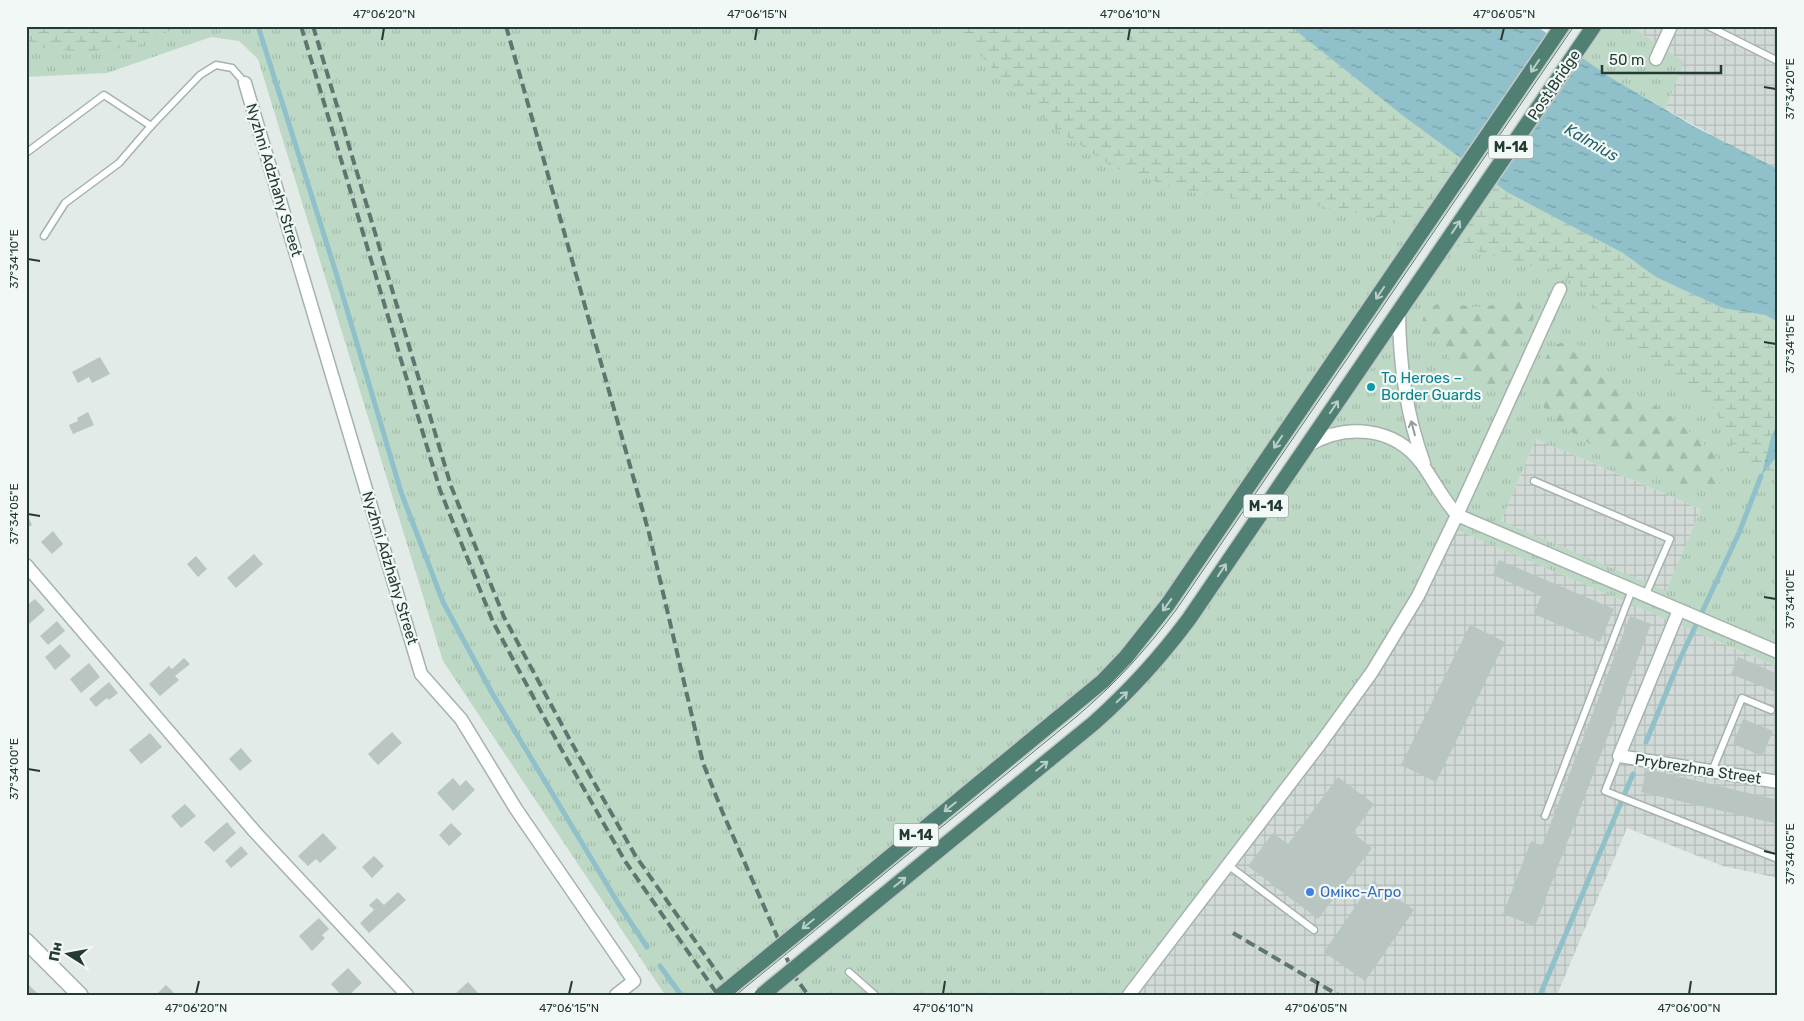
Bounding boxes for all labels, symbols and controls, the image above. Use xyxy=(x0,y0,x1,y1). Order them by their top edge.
text: 47°06'20"N xyxy=(353,7,415,21)
text: 47°06'15"N xyxy=(727,7,787,21)
text: 47°06'10"N xyxy=(1100,7,1160,21)
text: 47°06'05"N xyxy=(1473,7,1535,21)
scale bar xyxy=(1602,42,1720,74)
street label: Post Bridge xyxy=(1524,46,1584,124)
text: 50 m xyxy=(1609,51,1644,69)
text: 37°34'20"E xyxy=(1783,58,1797,120)
one-way arrow xyxy=(1530,59,1540,73)
street label: Nyzhni Adzhahy Street xyxy=(242,101,306,259)
water label: Kalmius xyxy=(1562,120,1622,165)
road number: М-14 xyxy=(1488,136,1534,158)
one-way arrow xyxy=(1451,220,1461,234)
text: 37°34'10"E xyxy=(7,229,21,289)
one-way arrow xyxy=(1375,286,1385,300)
text: 37°34'15"E xyxy=(1783,314,1797,374)
place label: To Heroes – Border Guards xyxy=(1381,369,1482,404)
marker: To Heroes – Border Guards xyxy=(1365,381,1377,393)
one-way arrow xyxy=(1329,400,1339,414)
one-way arrow xyxy=(1408,421,1418,437)
one-way arrow xyxy=(1273,434,1283,448)
text: 37°34'05"E xyxy=(7,483,21,545)
street label: Nyzhni Adzhahy Street xyxy=(358,489,422,647)
road number: М-14 xyxy=(1244,494,1288,518)
one-way arrow xyxy=(1217,563,1228,577)
text: 37°34'10"E xyxy=(1783,569,1797,629)
one-way arrow xyxy=(1162,598,1172,612)
one-way arrow xyxy=(1116,691,1129,703)
text: 37°34'00"E xyxy=(7,738,21,800)
street label: Prybrezhna Street xyxy=(1634,750,1763,788)
one-way arrow xyxy=(1035,760,1048,771)
one-way arrow xyxy=(943,802,956,813)
text: 37°34'05"E xyxy=(1783,823,1797,885)
road number: М-14 xyxy=(894,824,938,846)
one-way arrow xyxy=(893,876,906,888)
place label: Омiкс-Агро xyxy=(1320,883,1401,901)
marker: Омiкс-Агро xyxy=(1304,886,1316,898)
one-way arrow xyxy=(802,918,815,929)
north arrow xyxy=(42,928,92,978)
text: Пн xyxy=(46,940,66,963)
text: 47°06'20"N xyxy=(165,1001,227,1015)
text: 47°06'15"N xyxy=(539,1001,599,1015)
text: 47°06'10"N xyxy=(913,1001,973,1015)
text: 47°06'05"N xyxy=(1285,1001,1347,1015)
text: 47°06'00"N xyxy=(1657,1001,1721,1015)

